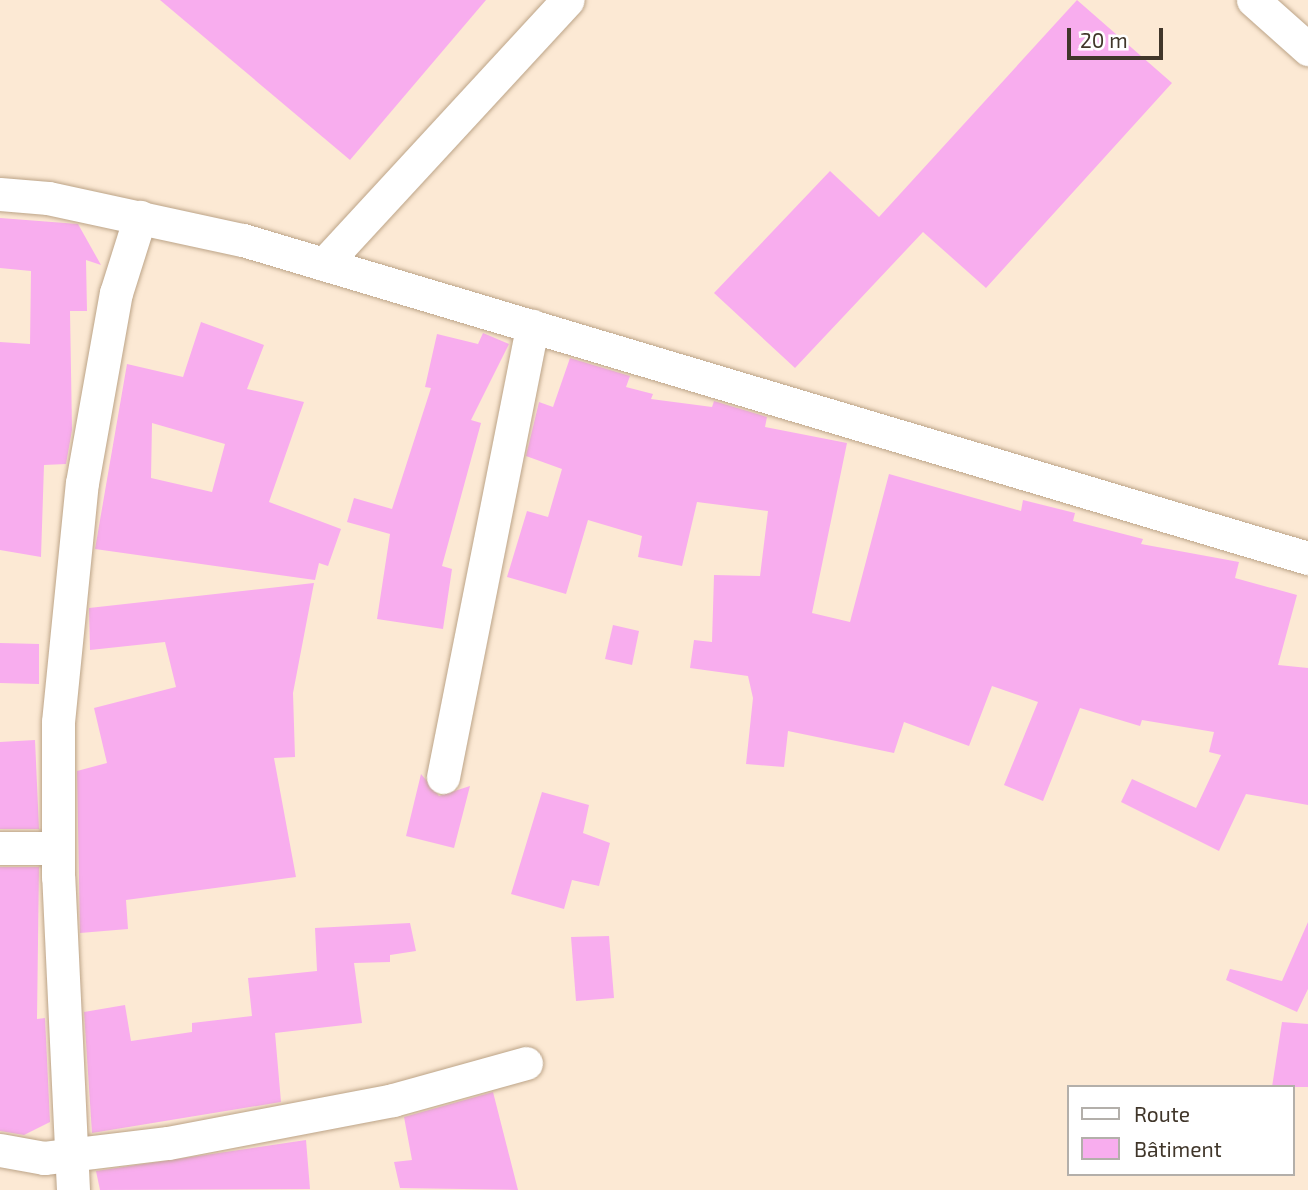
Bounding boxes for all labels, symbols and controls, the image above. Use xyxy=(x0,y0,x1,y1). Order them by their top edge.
scale bar xyxy=(1070,14,1166,58)
text: 20 m xyxy=(1080,27,1128,52)
legend xyxy=(1066,1085,1294,1176)
text: Route xyxy=(1134,1101,1190,1126)
text: Bâtiment xyxy=(1134,1136,1222,1161)

